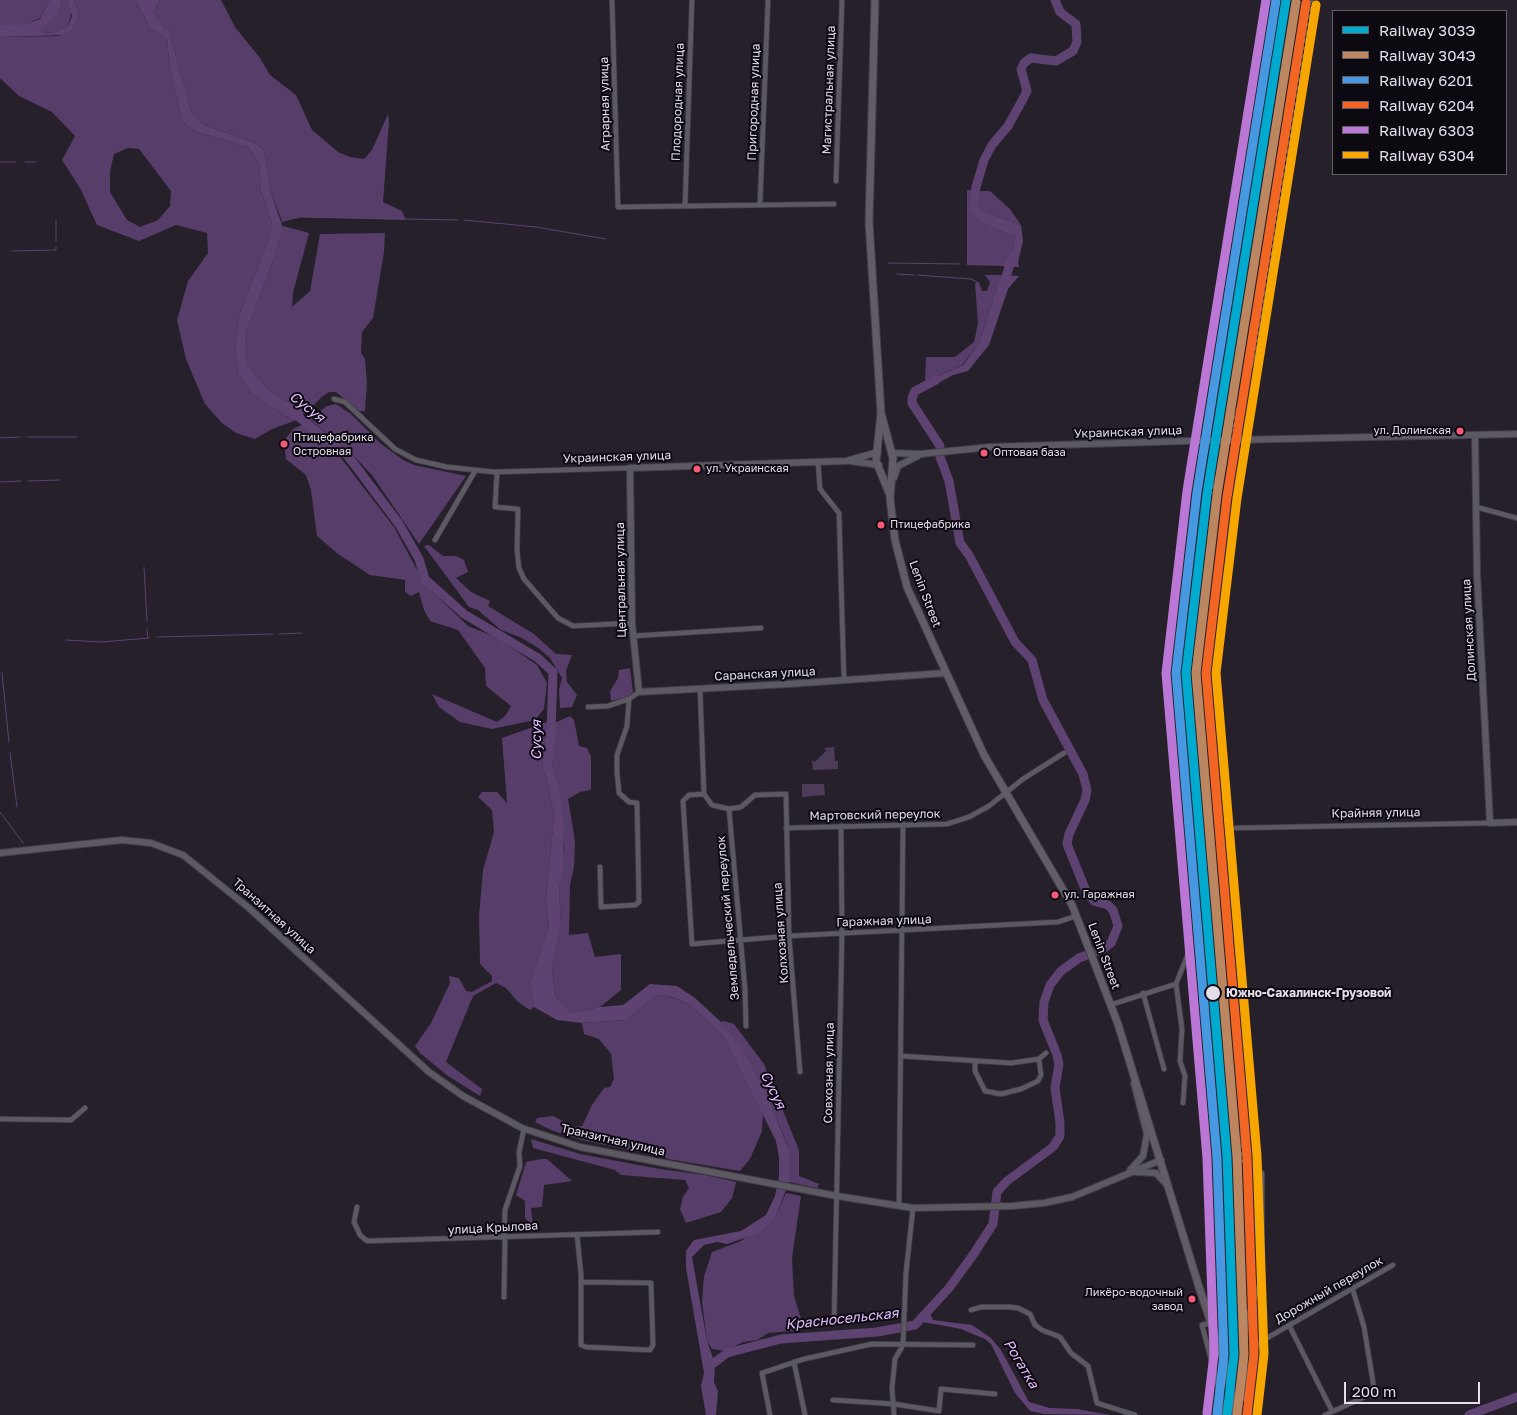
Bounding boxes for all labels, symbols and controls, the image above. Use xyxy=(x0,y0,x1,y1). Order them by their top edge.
legend xyxy=(1332,10,1507,175)
text: Railway 303Э xyxy=(1379,21,1475,39)
street label: Магистральная улица xyxy=(820,25,838,155)
street label: Плодородная улица xyxy=(669,43,687,161)
street label: Пригородная улица xyxy=(745,43,763,161)
text: Railway 304Э xyxy=(1379,46,1476,64)
street label: Аграрная улица xyxy=(597,57,613,151)
text: Railway 6201 xyxy=(1379,71,1473,89)
text: Railway 6204 xyxy=(1379,96,1475,114)
text: Railway 6303 xyxy=(1379,121,1474,139)
text: Railway 6304 xyxy=(1379,146,1475,164)
water label: Сусуя xyxy=(286,388,328,426)
street label: Украинская улица xyxy=(1074,423,1182,441)
place label: ул. Долинская xyxy=(1374,424,1451,438)
marker: ул. Долинская xyxy=(1455,426,1465,436)
place label: Птицефабрика Островная xyxy=(293,431,373,457)
marker: Птицефабрика Островная xyxy=(279,439,289,449)
place label: Оптовая база xyxy=(993,446,1066,460)
street label: Украинская улица xyxy=(563,448,671,466)
marker: Оптовая база xyxy=(979,448,989,458)
place label: ул. Украинская xyxy=(706,462,789,476)
marker: ул. Украинская xyxy=(692,464,702,474)
place label: Птицефабрика xyxy=(890,518,970,532)
marker: Птицефабрика xyxy=(876,520,886,530)
street label: Центральная улица xyxy=(613,522,629,638)
street label: Lenin Street xyxy=(906,559,944,629)
street label: Долинская улица xyxy=(1459,578,1479,682)
street label: Саранская улица xyxy=(714,664,816,684)
water label: Сусуя xyxy=(529,720,545,760)
street label: Крайняя улица xyxy=(1331,805,1421,821)
street label: Мартовский переулок xyxy=(809,807,941,823)
street label: Земледельческий переулок xyxy=(714,835,742,1001)
street label: Транзитная улица xyxy=(230,875,318,957)
street label: Колхозная улица xyxy=(770,882,792,984)
place label: ул. Гаражная xyxy=(1064,888,1135,902)
marker: ул. Гаражная xyxy=(1050,890,1060,900)
street label: Гаражная улица xyxy=(836,912,932,930)
street label: Lenin Street xyxy=(1085,921,1123,991)
marker: Южно-Сахалинск-Грузовой xyxy=(1204,984,1222,1002)
place label: Южно-Сахалинск-Грузовой xyxy=(1226,986,1391,1000)
street label: Совхозная улица xyxy=(821,1022,837,1124)
water label: Сусуя xyxy=(757,1068,789,1112)
street label: Транзитная улица xyxy=(560,1121,666,1159)
street label: улица Крылова xyxy=(447,1218,539,1238)
street label: Дорожный переулок xyxy=(1273,1253,1385,1327)
place label: Ликёро-водочный завод xyxy=(1085,1286,1183,1312)
marker: Ликёро-водочный завод xyxy=(1187,1294,1197,1304)
water label: Красносельская xyxy=(785,1305,899,1333)
water label: Рогатка xyxy=(1000,1337,1042,1391)
scale bar xyxy=(1347,1372,1483,1404)
text: 200 m xyxy=(1352,1382,1396,1400)

